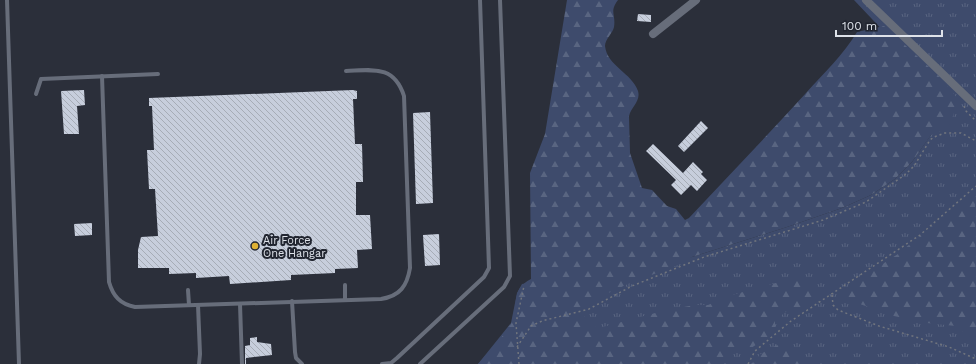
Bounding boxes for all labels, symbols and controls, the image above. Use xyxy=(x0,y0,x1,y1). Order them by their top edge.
scale bar xyxy=(836,12,942,38)
text: 100 m xyxy=(842,19,877,33)
place label: Air Force One Hangar xyxy=(263,234,326,260)
marker: Air Force One Hangar xyxy=(250,241,260,251)

